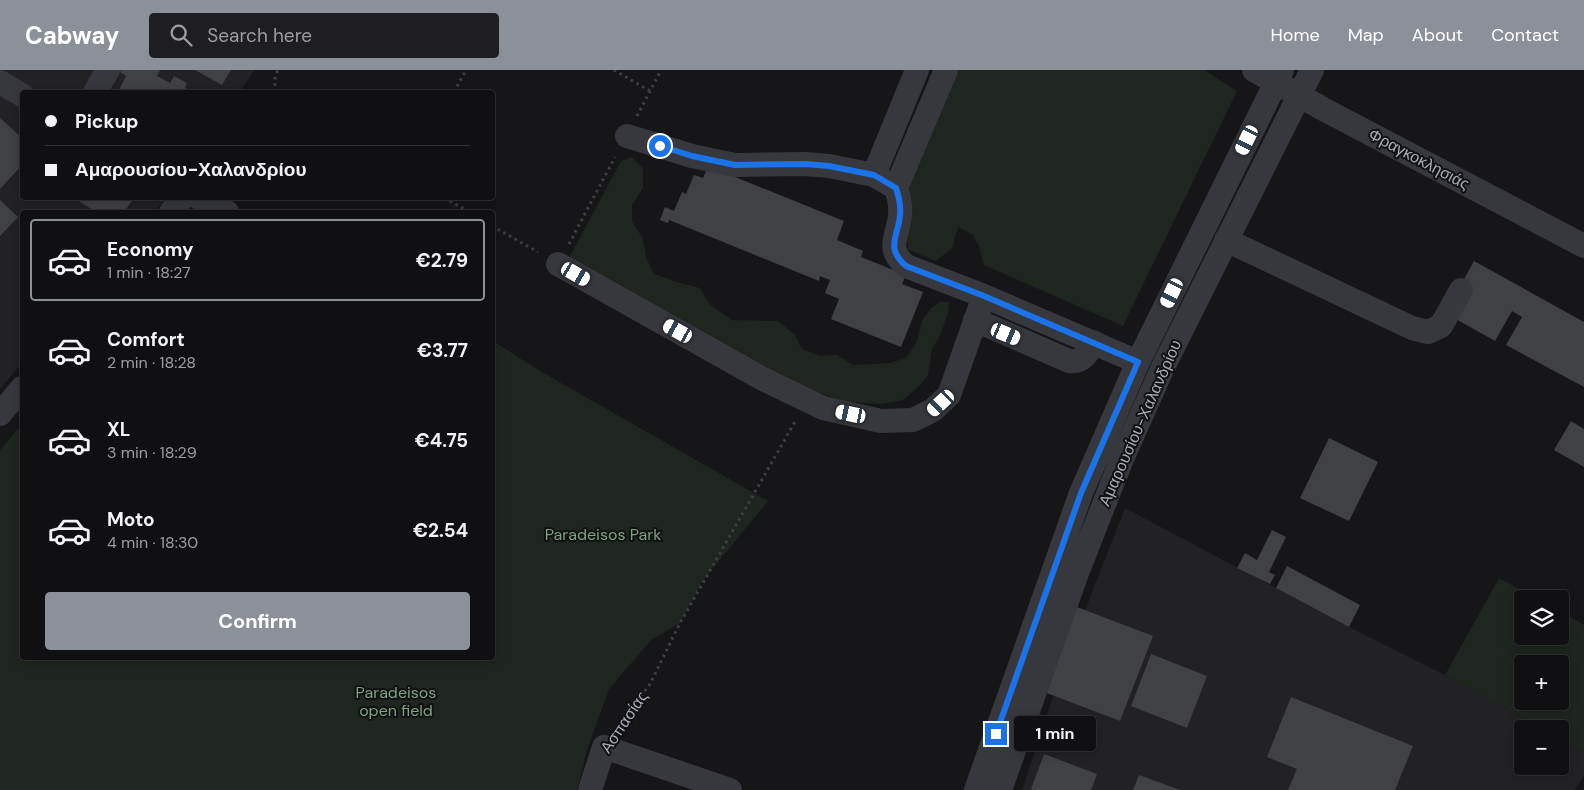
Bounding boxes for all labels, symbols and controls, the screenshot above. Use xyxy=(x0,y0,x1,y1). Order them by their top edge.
search box xyxy=(149,13,499,58)
text: Cabway xyxy=(25,20,119,51)
icon: search xyxy=(167,21,195,49)
text: Search here xyxy=(207,23,312,48)
text: Home xyxy=(1270,23,1320,47)
text: Map xyxy=(1348,23,1384,47)
text: About xyxy=(1412,23,1463,47)
text: Contact xyxy=(1491,23,1559,47)
text: Pickup xyxy=(75,109,139,134)
car xyxy=(1233,123,1260,157)
street label: Φραγκοκλησιάς xyxy=(1365,124,1473,194)
route start xyxy=(649,135,671,157)
text: Αμαρουσίου-Χαλανδρίου xyxy=(75,157,307,182)
text: Economy xyxy=(107,237,194,262)
icon: car xyxy=(47,238,92,283)
text: €2.79 xyxy=(416,248,468,273)
car xyxy=(559,260,592,288)
text: 1 min · 18:27 xyxy=(107,262,191,283)
car xyxy=(1158,276,1185,310)
car xyxy=(661,317,694,345)
car xyxy=(989,321,1022,347)
text: Comfort xyxy=(107,327,185,352)
icon: car xyxy=(47,328,92,373)
street label: Αμαρουσίου-Χαλανδρίου xyxy=(1094,337,1186,509)
text: €3.77 xyxy=(417,338,468,363)
text: 2 min · 18:28 xyxy=(107,352,196,373)
car xyxy=(924,387,957,419)
car xyxy=(834,404,867,424)
text: XL xyxy=(107,417,130,442)
icon: car xyxy=(47,418,92,463)
text: €4.75 xyxy=(415,428,468,453)
text: 3 min · 18:29 xyxy=(107,442,197,463)
text: Moto xyxy=(107,507,155,532)
icon: car xyxy=(47,508,92,553)
text: €2.54 xyxy=(413,518,468,543)
park label: Paradeisos Park xyxy=(545,524,661,545)
text: 4 min · 18:30 xyxy=(107,532,198,553)
map controls xyxy=(1514,590,1569,775)
button: layers xyxy=(1514,590,1569,645)
button: Confirm xyxy=(45,592,470,650)
button: + xyxy=(1514,655,1569,710)
park label: Paradeisos open field xyxy=(356,682,436,721)
street label: Ασπασίας xyxy=(596,687,653,757)
callout: 1 min xyxy=(1014,716,1096,752)
button: − xyxy=(1514,720,1569,775)
route end xyxy=(985,723,1007,745)
text: 1 min xyxy=(1036,723,1074,744)

